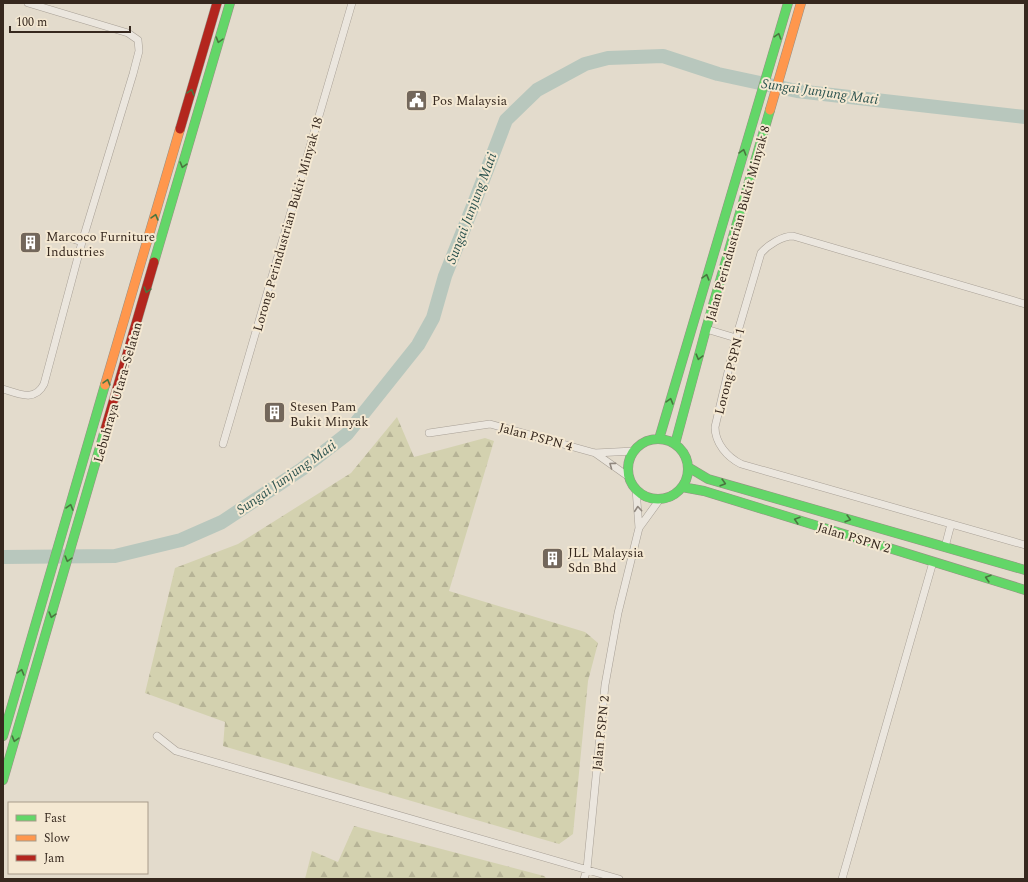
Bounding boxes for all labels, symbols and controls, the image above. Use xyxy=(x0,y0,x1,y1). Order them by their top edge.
scale bar xyxy=(10,8,130,34)
text: 100 m xyxy=(16,13,47,32)
one-way arrow xyxy=(773,32,782,39)
one-way arrow xyxy=(215,37,224,44)
water label: Sungai Junjung Mati xyxy=(760,73,880,110)
public building icon: Pos Malaysia xyxy=(403,87,429,113)
one-way arrow xyxy=(186,89,195,96)
place label: Pos Malaysia xyxy=(432,91,508,111)
street label: Lorong Perindustrian Bukit Minyak 18 xyxy=(248,115,328,334)
street label: Jalan Perindustrian Bukit Minyak 8 xyxy=(700,123,775,323)
water label: Sungai Junjung Mati xyxy=(441,149,502,267)
one-way arrow xyxy=(738,149,747,156)
one-way arrow xyxy=(179,162,188,169)
one-way arrow xyxy=(150,214,159,221)
place label: Marcoco Furniture Industries xyxy=(46,227,155,262)
building icon: Marcoco Furniture Industries xyxy=(17,230,43,256)
one-way arrow xyxy=(702,273,710,280)
one-way arrow xyxy=(143,287,152,294)
street label: Lebuhraya Utara–Selatan xyxy=(88,319,148,465)
street label: Lorong PSPN 1 xyxy=(710,326,750,417)
one-way arrow xyxy=(695,354,703,360)
one-way arrow xyxy=(102,379,111,386)
place label: Stesen Pam Bukit Minyak xyxy=(290,397,369,432)
one-way arrow xyxy=(665,398,674,405)
building icon: Stesen Pam Bukit Minyak xyxy=(261,400,287,426)
street label: Jalan PSPN 4 xyxy=(497,418,575,457)
water label: Sungai Junjung Mati xyxy=(232,435,341,520)
one-way arrow xyxy=(610,463,617,470)
one-way arrow xyxy=(719,478,726,487)
one-way arrow xyxy=(65,504,74,511)
one-way arrow xyxy=(633,506,642,512)
one-way arrow xyxy=(844,514,851,523)
one-way arrow xyxy=(793,516,800,524)
street label: Jalan PSPN 2 xyxy=(815,517,893,559)
place label: JLL Malaysia Sdn Bhd xyxy=(568,543,644,578)
building icon: JLL Malaysia Sdn Bhd xyxy=(539,546,565,572)
one-way arrow xyxy=(64,555,73,562)
one-way arrow xyxy=(984,574,991,583)
one-way arrow xyxy=(48,611,57,618)
one-way arrow xyxy=(16,669,25,676)
street label: Jalan PSPN 2 xyxy=(587,694,615,772)
one-way arrow xyxy=(11,736,20,743)
legend xyxy=(8,802,148,874)
text: Fast xyxy=(44,809,66,828)
text: Slow xyxy=(44,829,70,848)
text: Jam xyxy=(44,849,65,868)

